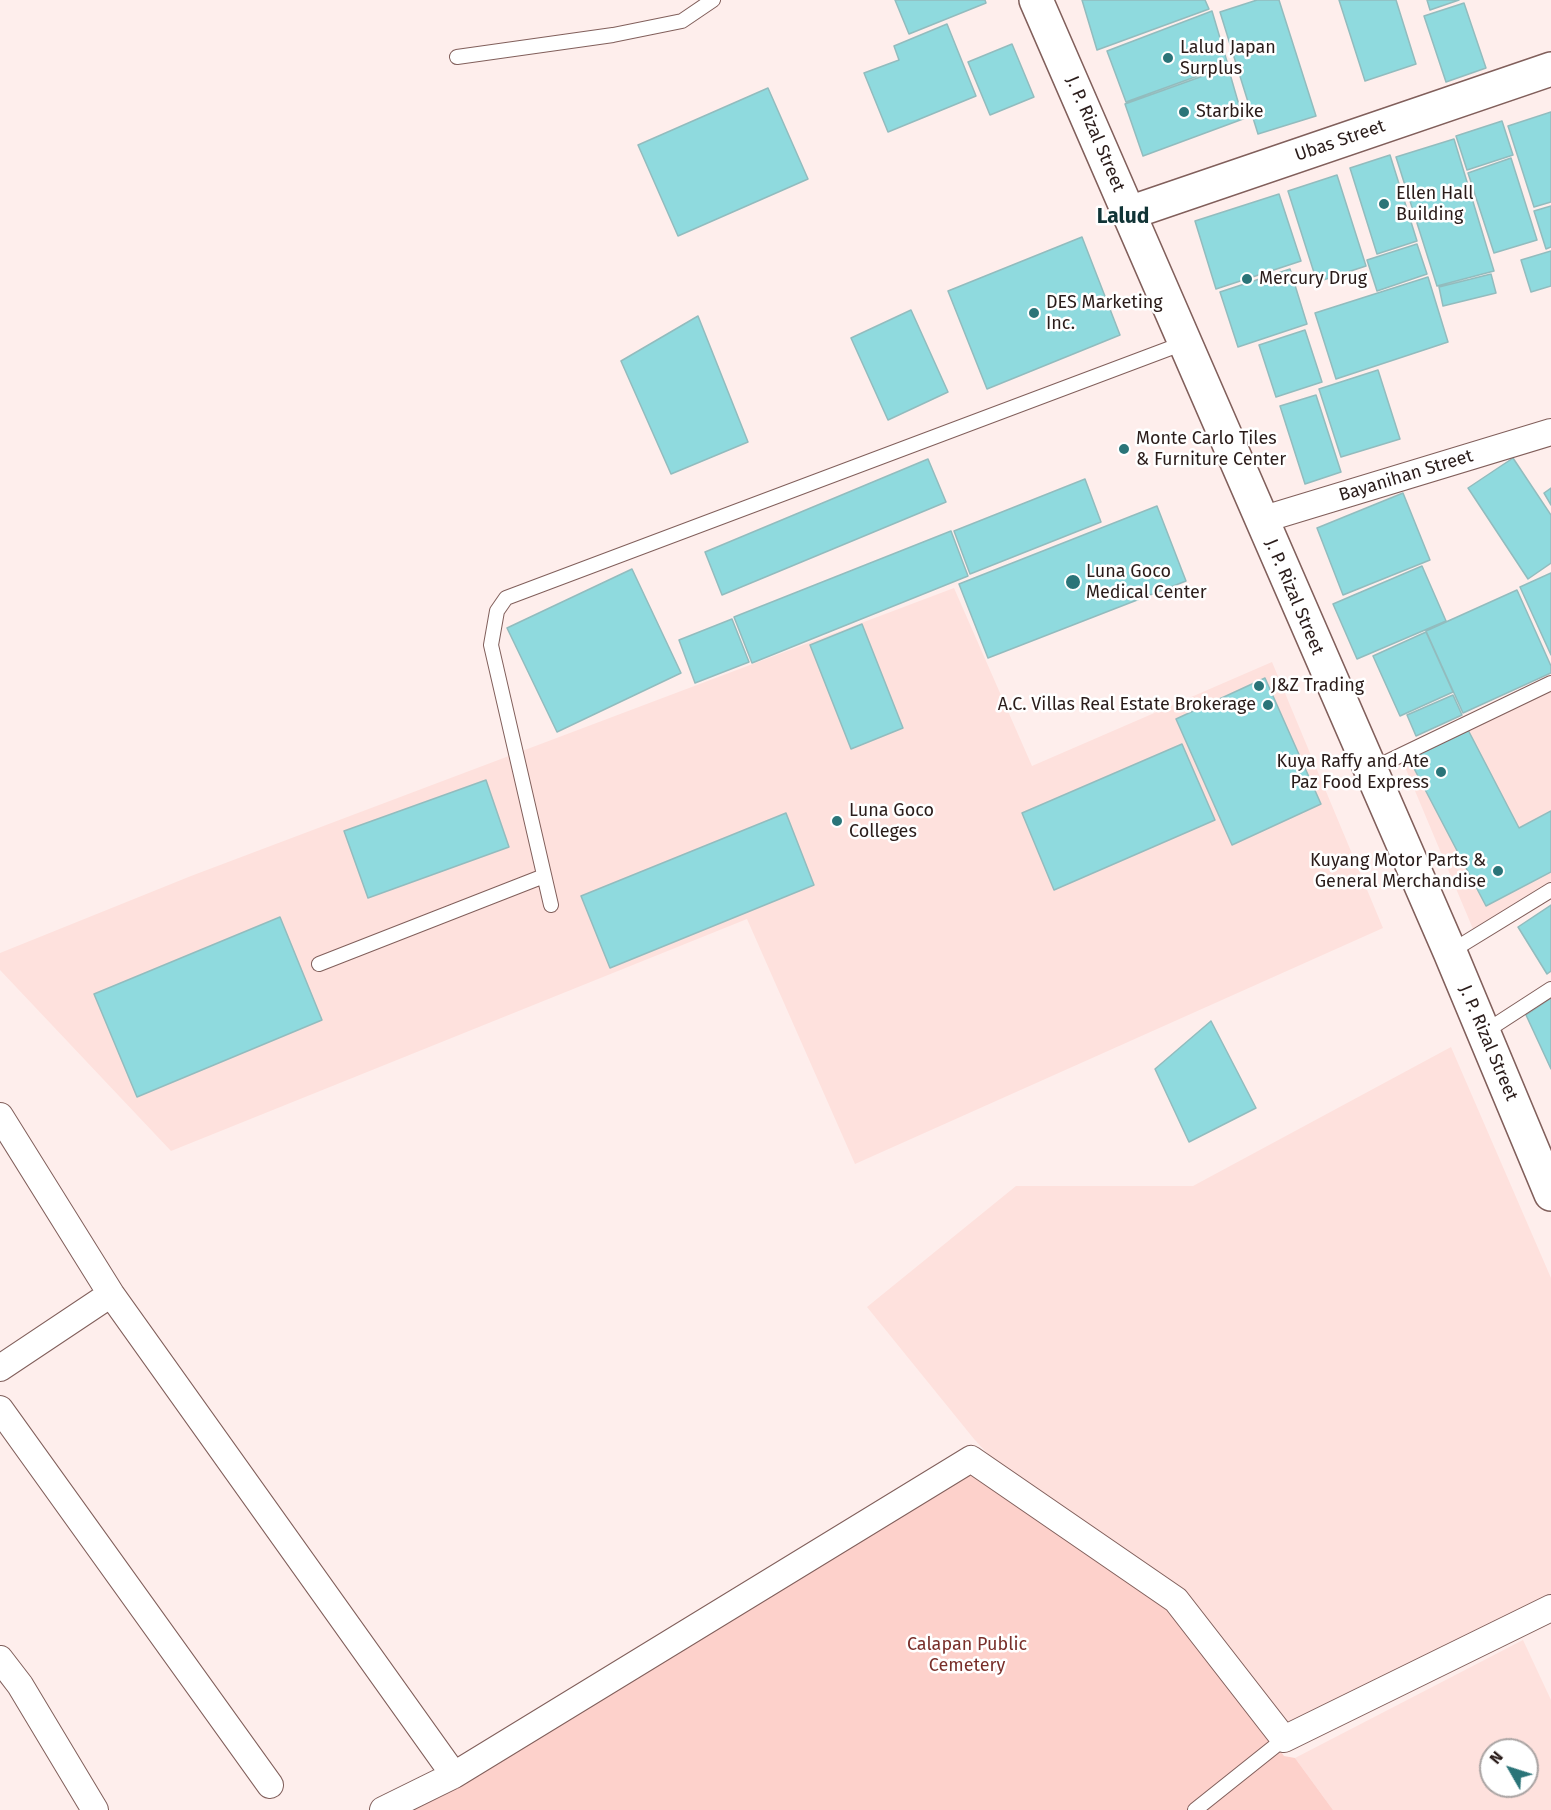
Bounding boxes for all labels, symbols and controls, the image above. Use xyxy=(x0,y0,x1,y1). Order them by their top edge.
place label: Lalud Japan Surplus xyxy=(1180,37,1276,80)
marker: Lalud Japan Surplus xyxy=(1161,51,1175,65)
street label: J. P. Rizal Street xyxy=(1061,73,1129,195)
place label: Starbike xyxy=(1196,101,1264,123)
marker: Starbike xyxy=(1177,105,1191,119)
street label: Ubas Street xyxy=(1292,115,1388,167)
place label: Ellen Hall Building xyxy=(1396,183,1473,226)
marker: Ellen Hall Building xyxy=(1377,197,1391,211)
district label: Lalud xyxy=(1097,204,1149,230)
place label: Mercury Drug xyxy=(1259,268,1367,290)
marker: Mercury Drug xyxy=(1240,272,1254,286)
place label: DES Marketing Inc. xyxy=(1046,292,1163,334)
marker: DES Marketing Inc. xyxy=(1027,306,1041,320)
place label: Monte Carlo Tiles & Furniture Center xyxy=(1136,428,1286,470)
marker: Monte Carlo Tiles & Furniture Center xyxy=(1117,442,1131,456)
street label: Bayanihan Street xyxy=(1336,445,1476,507)
street label: J. P. Rizal Street xyxy=(1260,536,1328,658)
place label: Luna Goco Medical Center xyxy=(1086,561,1207,604)
marker: Luna Goco Medical Center xyxy=(1064,573,1082,591)
place label: J&Z Trading xyxy=(1271,675,1364,697)
marker: J&Z Trading xyxy=(1252,679,1266,693)
place label: A.C. Villas Real Estate Brokerage xyxy=(998,694,1256,716)
marker: A.C. Villas Real Estate Brokerage xyxy=(1261,698,1275,712)
place label: Kuya Raffy and Ate Paz Food Express xyxy=(1277,751,1429,794)
marker: Kuya Raffy and Ate Paz Food Express xyxy=(1434,765,1448,779)
place label: Luna Goco Colleges xyxy=(849,800,934,842)
marker: Luna Goco Colleges xyxy=(830,814,844,828)
place label: Kuyang Motor Parts & General Merchandise xyxy=(1310,850,1486,892)
marker: Kuyang Motor Parts & General Merchandise xyxy=(1491,864,1505,878)
street label: J. P. Rizal Street xyxy=(1454,982,1522,1104)
park label: Calapan Public Cemetery xyxy=(907,1634,1027,1676)
north arrow xyxy=(1479,1738,1539,1798)
text: N xyxy=(1485,1748,1507,1768)

